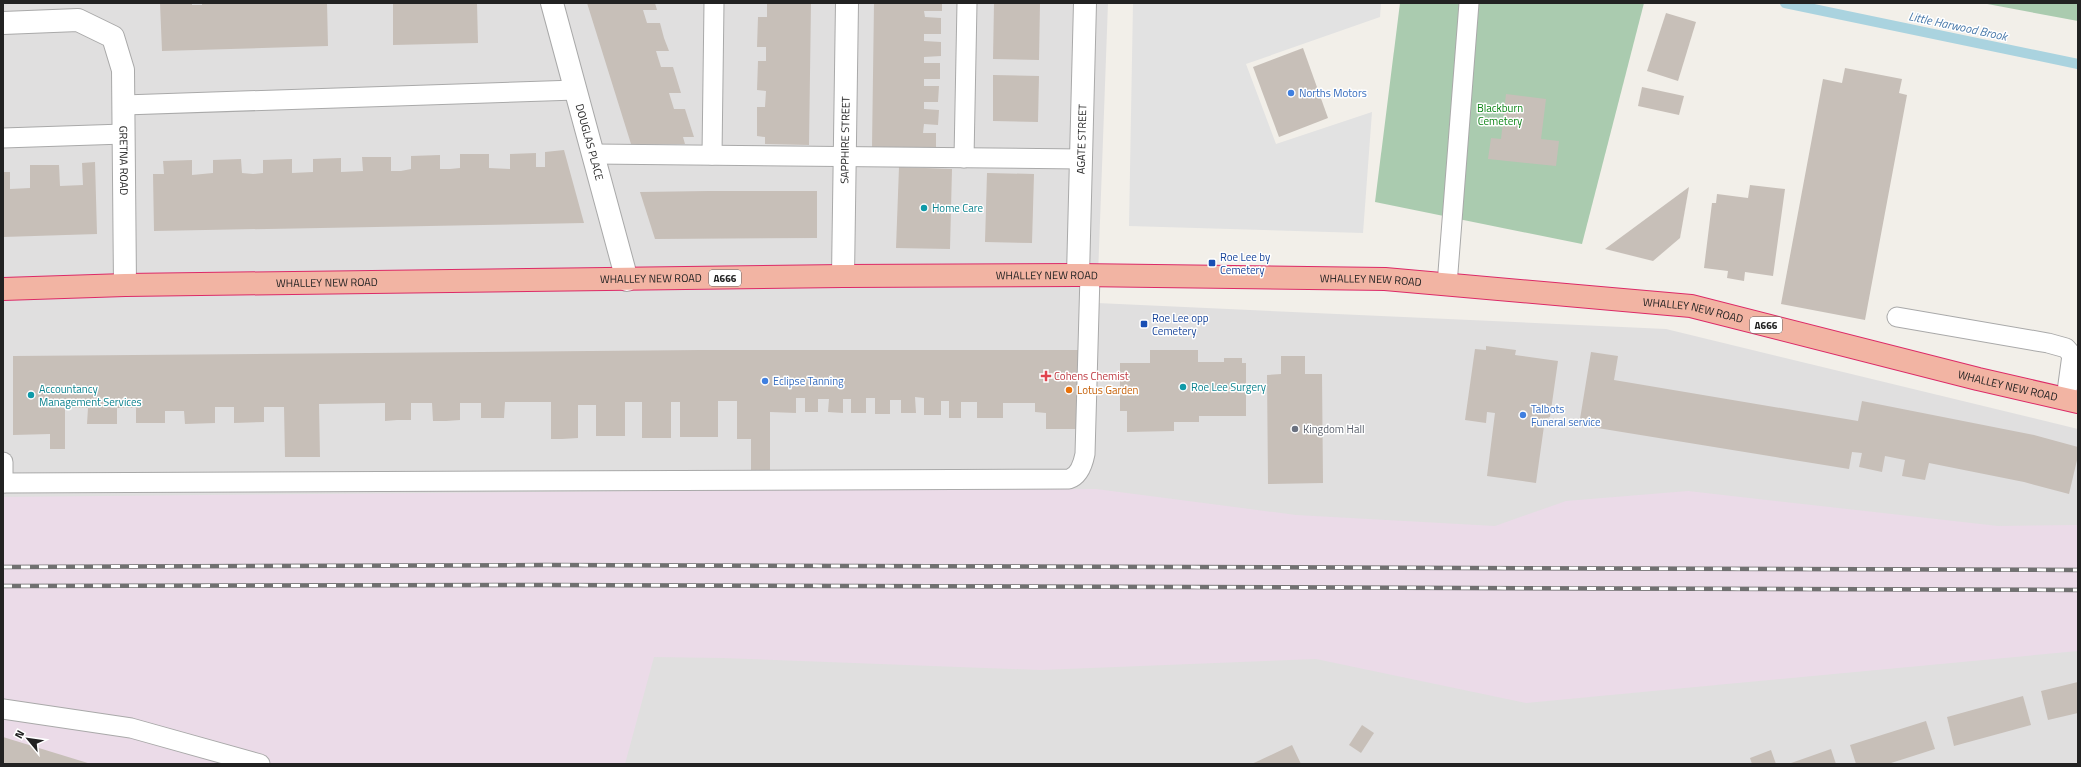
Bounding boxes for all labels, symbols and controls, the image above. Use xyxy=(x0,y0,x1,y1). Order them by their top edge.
water label: Little Harwood Brook xyxy=(1907,6,2011,46)
place label: Norths Motors xyxy=(1299,85,1367,101)
marker: Norths Motors xyxy=(1286,88,1296,98)
street label: SAPPHIRE STREET xyxy=(836,96,854,184)
park label: Blackburn Cemetery xyxy=(1477,100,1523,129)
street label: DOUGLAS PLACE xyxy=(572,102,608,182)
street label: AGATE STREET xyxy=(1073,104,1090,174)
street label: GRETNA ROAD xyxy=(116,126,132,195)
place label: Home Care xyxy=(932,200,984,216)
marker: Home Care xyxy=(919,203,929,213)
place label: Roe Lee by Cemetery xyxy=(1220,249,1271,278)
marker: Roe Lee by Cemetery xyxy=(1207,258,1217,268)
street label: WHALLEY NEW ROAD xyxy=(996,267,1098,283)
street label: WHALLEY NEW ROAD xyxy=(600,270,702,287)
road number: A666 xyxy=(709,270,741,286)
street label: WHALLEY NEW ROAD xyxy=(1320,270,1422,290)
street label: WHALLEY NEW ROAD xyxy=(276,274,378,291)
street label: WHALLEY NEW ROAD xyxy=(1642,294,1745,327)
place label: Roe Lee opp Cemetery xyxy=(1152,310,1209,339)
road number: A666 xyxy=(1750,317,1782,333)
marker: Roe Lee opp Cemetery xyxy=(1139,319,1149,329)
street label: WHALLEY NEW ROAD xyxy=(1956,366,2059,405)
place label: Cohens Chemist xyxy=(1054,368,1129,384)
marker: Cohens Chemist xyxy=(1041,371,1051,381)
place label: Eclipse Tanning xyxy=(773,373,844,389)
marker: Eclipse Tanning xyxy=(760,376,770,386)
place label: Roe Lee Surgery xyxy=(1191,379,1267,395)
place label: Accountancy Management Services xyxy=(39,381,142,410)
place label: Lotus Garden xyxy=(1077,382,1139,398)
marker: Roe Lee Surgery xyxy=(1178,382,1188,392)
marker: Lotus Garden xyxy=(1064,385,1074,395)
marker: Accountancy Management Services xyxy=(26,390,36,400)
place label: Talbots Funeral service xyxy=(1531,401,1601,430)
marker: Talbots Funeral service xyxy=(1518,410,1528,420)
place label: Kingdom Hall xyxy=(1303,421,1365,437)
marker: Kingdom Hall xyxy=(1290,424,1300,434)
north arrow xyxy=(8,719,48,759)
text: N xyxy=(10,727,28,741)

